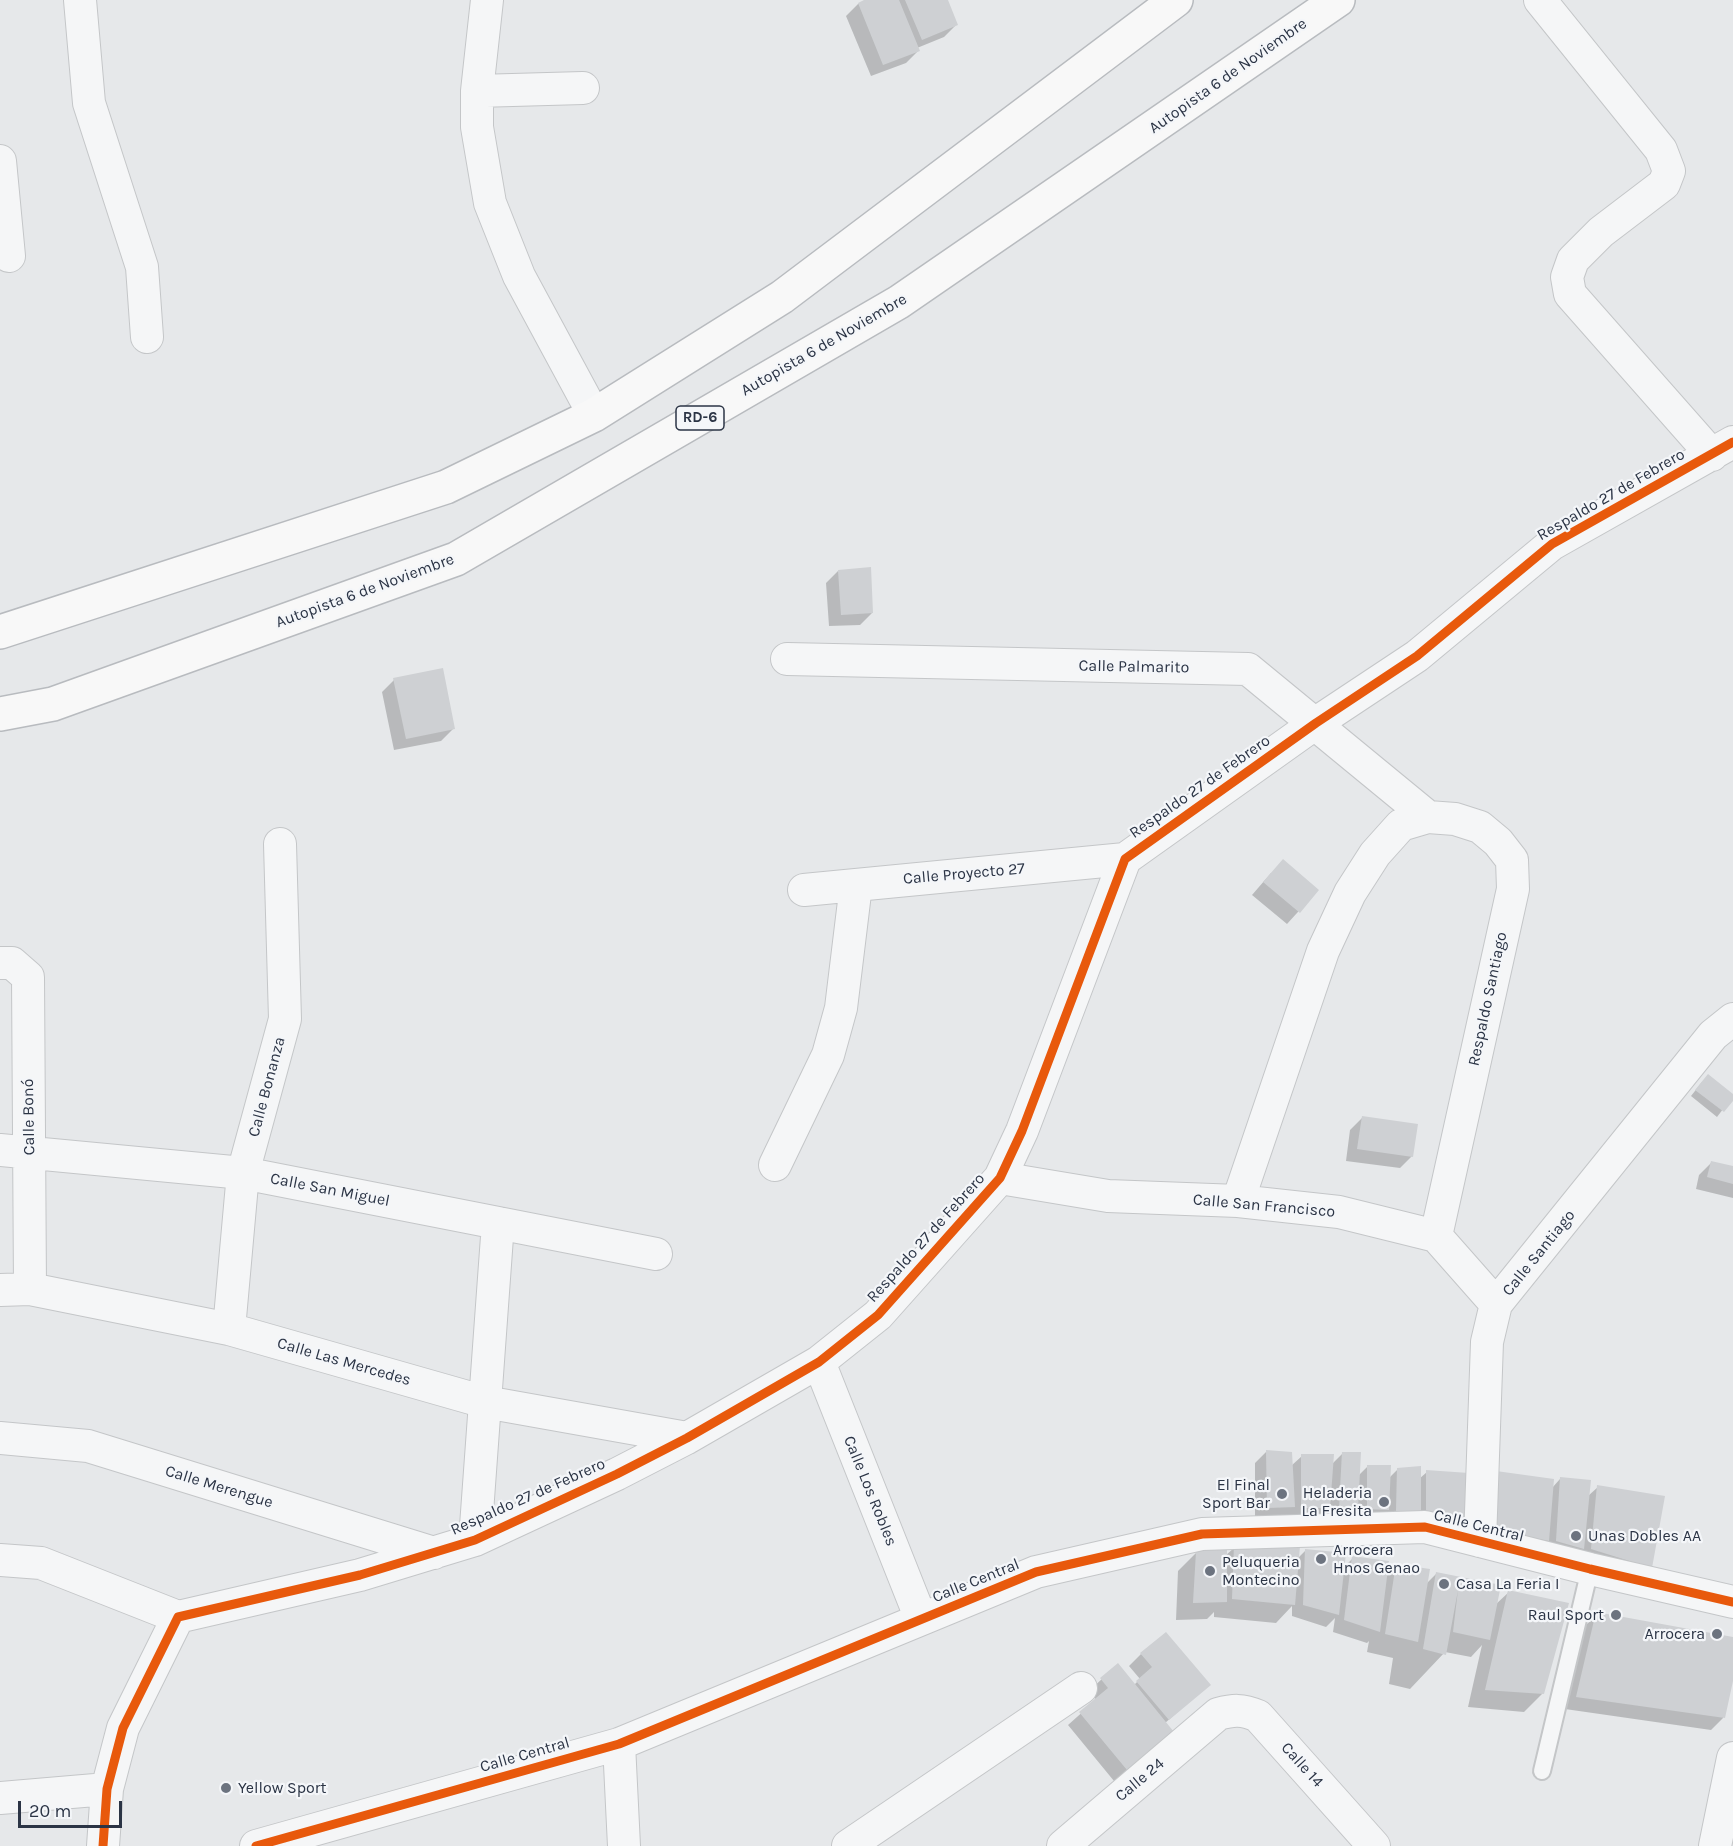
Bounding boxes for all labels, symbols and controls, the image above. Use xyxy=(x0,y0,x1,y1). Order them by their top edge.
street label: Autopista 6 de Noviembre xyxy=(1145,14,1311,138)
street label: Autopista 6 de Noviembre xyxy=(738,290,910,400)
road number: RD-6 xyxy=(676,406,724,430)
street label: Respaldo 27 de Febrero xyxy=(1534,445,1688,545)
street label: Autopista 6 de Noviembre xyxy=(273,550,457,632)
street label: Calle Palmarito xyxy=(1078,656,1190,678)
street label: Respaldo 27 de Febrero xyxy=(1126,731,1274,843)
street label: Calle Proyecto 27 xyxy=(902,859,1026,889)
street label: Respaldo Santiago xyxy=(1464,930,1512,1068)
street label: Calle Bonanza xyxy=(244,1035,290,1139)
street label: Calle Bonó xyxy=(19,1078,39,1156)
street label: Calle San Miguel xyxy=(269,1169,391,1211)
street label: Respaldo 27 de Febrero xyxy=(863,1169,989,1307)
street label: Calle San Francisco xyxy=(1192,1190,1336,1222)
street label: Calle Santiago xyxy=(1498,1206,1580,1300)
street label: Calle Las Mercedes xyxy=(275,1334,413,1390)
street label: Calle Los Robles xyxy=(839,1433,901,1549)
street label: Respaldo 27 de Febrero xyxy=(448,1454,608,1540)
street label: Calle Merengue xyxy=(163,1461,275,1513)
place label: El Final Sport Bar xyxy=(1202,1475,1270,1513)
place label: Heladeria La Fresita xyxy=(1302,1483,1372,1521)
marker: El Final Sport Bar xyxy=(1275,1487,1289,1501)
marker: Heladeria La Fresita xyxy=(1377,1495,1391,1509)
street label: Calle Central xyxy=(1432,1506,1526,1546)
place label: Unas Dobles AA xyxy=(1588,1526,1701,1546)
marker: Unas Dobles AA xyxy=(1569,1529,1583,1543)
place label: Arrocera Hnos Genao xyxy=(1333,1540,1420,1578)
place label: Peluqueria Montecino xyxy=(1222,1552,1300,1590)
marker: Arrocera Hnos Genao xyxy=(1314,1552,1328,1566)
street label: Calle Central xyxy=(930,1555,1022,1607)
marker: Peluqueria Montecino xyxy=(1203,1564,1217,1578)
place label: Casa La Feria I xyxy=(1456,1574,1560,1594)
marker: Casa La Feria I xyxy=(1437,1577,1451,1591)
place label: Raul Sport xyxy=(1528,1605,1604,1625)
marker: Raul Sport xyxy=(1609,1608,1623,1622)
place label: Arrocera xyxy=(1644,1624,1705,1644)
marker: Arrocera xyxy=(1710,1627,1724,1641)
street label: Calle Central xyxy=(478,1733,572,1777)
street label: Calle 14 xyxy=(1277,1739,1327,1791)
street label: Calle 24 xyxy=(1112,1754,1168,1806)
place label: Yellow Sport xyxy=(238,1778,327,1798)
marker: Yellow Sport xyxy=(219,1781,233,1795)
scale bar xyxy=(21,1789,124,1827)
text: 20 m xyxy=(29,1800,71,1822)

